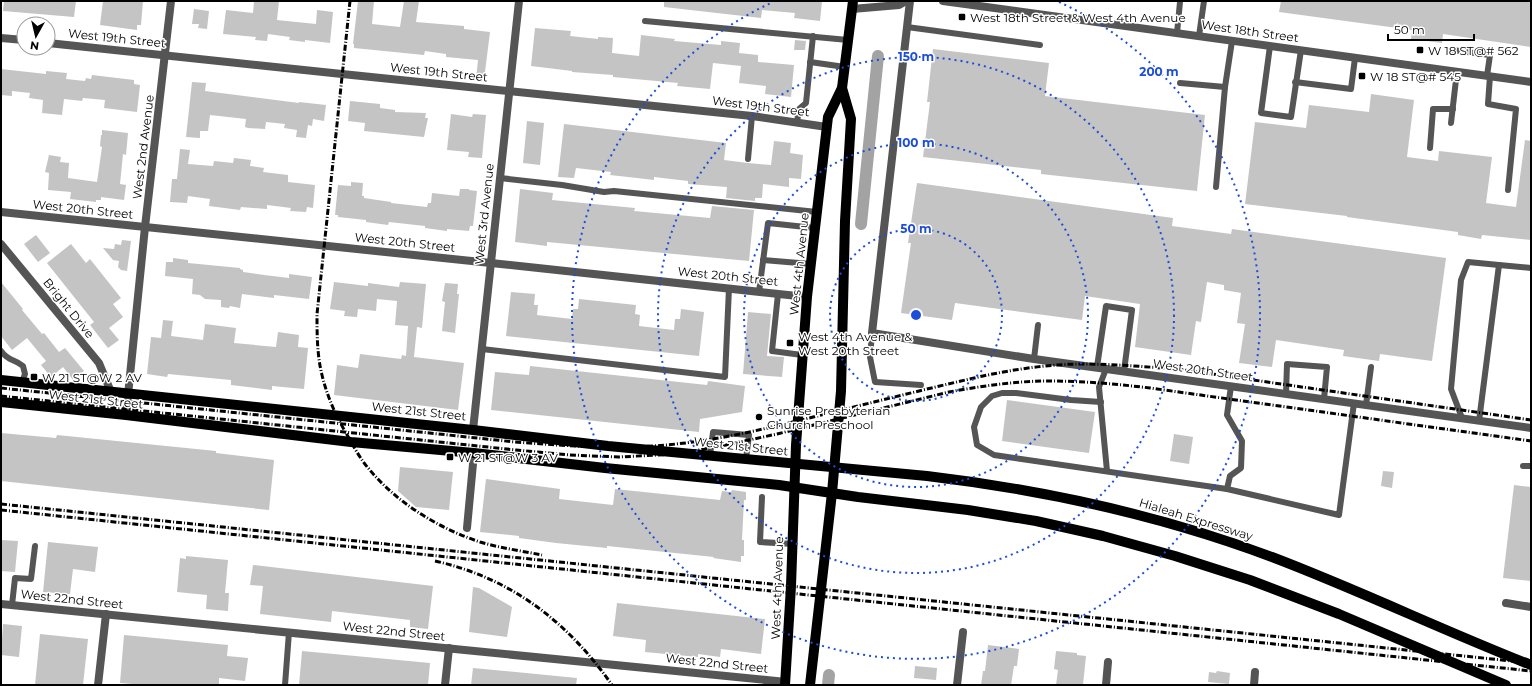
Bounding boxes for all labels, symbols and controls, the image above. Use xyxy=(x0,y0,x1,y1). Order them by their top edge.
place label: West 18th Street & West 4th Avenue xyxy=(970,10,1186,25)
marker: West 18th Street & West 4th Avenue xyxy=(957,12,967,22)
north arrow xyxy=(16,16,56,56)
scale bar xyxy=(1388,16,1474,42)
street label: West 18th Street xyxy=(1200,17,1300,45)
text: 50 m xyxy=(1394,22,1425,37)
street label: West 19th Street xyxy=(68,25,167,51)
text: N xyxy=(29,38,40,53)
place label: W 18 ST@# 562 xyxy=(1428,43,1519,58)
marker: W 18 ST@# 562 xyxy=(1415,45,1425,55)
text: 150 m xyxy=(898,49,934,64)
street label: West 19th Street xyxy=(390,59,489,85)
text: 200 m xyxy=(1139,64,1179,79)
place label: W 18 ST@# 545 xyxy=(1370,69,1461,84)
marker: W 18 ST@# 545 xyxy=(1357,71,1367,81)
street label: West 19th Street xyxy=(711,93,811,119)
street label: West 2nd Avenue xyxy=(129,94,157,200)
text: 100 m xyxy=(898,135,934,150)
street label: West 3rd Avenue xyxy=(471,163,497,265)
street label: West 20th Street xyxy=(32,196,134,222)
street label: West 4th Avenue xyxy=(786,212,812,316)
text: 50 m xyxy=(900,221,932,236)
street label: West 20th Street xyxy=(354,229,456,255)
street label: West 20th Street xyxy=(677,263,779,289)
street label: Bright Drive xyxy=(40,275,98,341)
centre of rings xyxy=(909,308,923,322)
place label: West 4th Avenue & West 20th Street xyxy=(798,329,912,358)
marker: West 4th Avenue & West 20th Street xyxy=(785,338,795,348)
street label: West 20th Street xyxy=(1152,356,1254,384)
place label: W 21 ST@W 2 AV xyxy=(42,370,143,385)
marker: W 21 ST@W 2 AV xyxy=(29,372,39,382)
street label: West 21st Street xyxy=(48,387,144,411)
street label: West 21st Street xyxy=(371,399,467,423)
place label: Sunrise Presbyterian Church Preschool xyxy=(767,403,890,432)
marker: Sunrise Presbyterian Church Preschool xyxy=(754,412,764,422)
street label: West 21st Street xyxy=(693,434,789,458)
place label: W 21 ST@W 3 AV xyxy=(458,450,558,465)
marker: W 21 ST@W 3 AV xyxy=(445,452,455,462)
street label: Hialeah Expressway xyxy=(1137,495,1255,544)
street label: West 4th Avenue xyxy=(768,536,786,640)
street label: West 22nd Street xyxy=(20,586,124,612)
street label: West 22nd Street xyxy=(342,618,446,644)
street label: West 22nd Street xyxy=(665,650,769,676)

